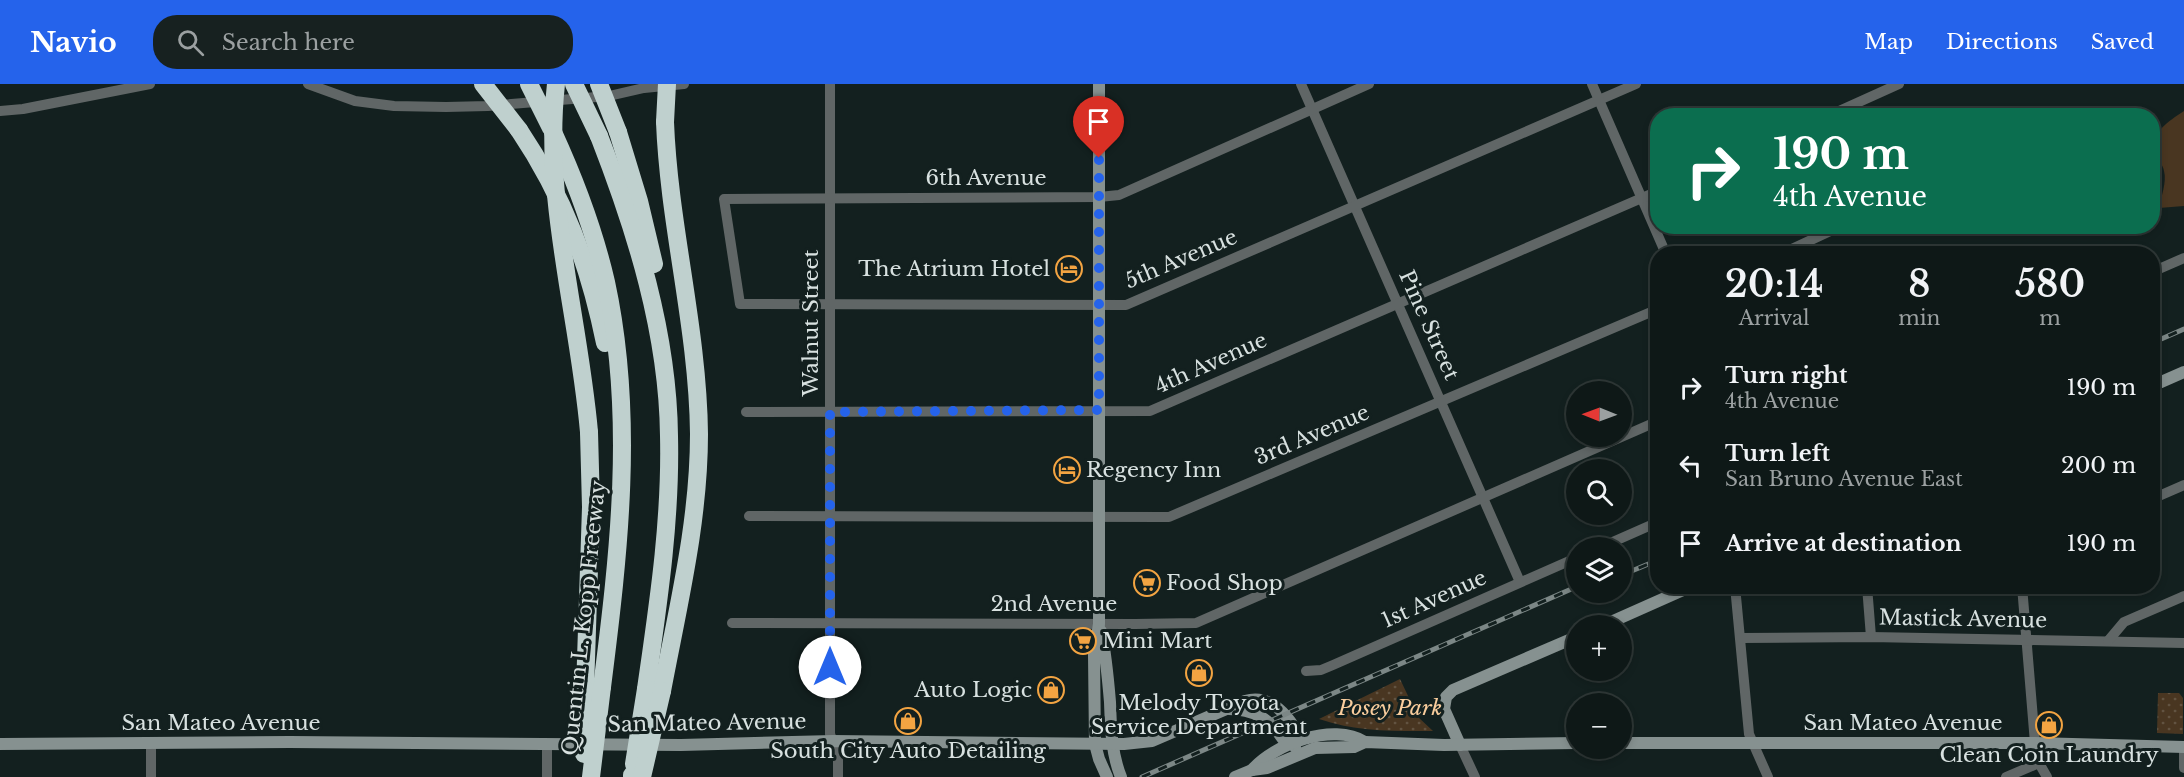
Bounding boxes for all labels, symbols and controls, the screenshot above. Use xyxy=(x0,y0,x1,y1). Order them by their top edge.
search box xyxy=(153,15,573,69)
text: Navio xyxy=(30,25,117,60)
icon: search xyxy=(174,26,207,59)
text: Search here xyxy=(222,29,355,56)
text: Map xyxy=(1864,29,1913,55)
text: Directions xyxy=(1946,29,2058,55)
text: Saved xyxy=(2091,29,2154,55)
pin xyxy=(1073,96,1124,158)
icon: arrive xyxy=(1082,105,1115,138)
text: 190 m xyxy=(1773,128,1909,180)
icon: right xyxy=(1674,132,1752,210)
street label: 6th Avenue xyxy=(925,165,1047,191)
text: 4th Avenue xyxy=(1773,180,1927,213)
street label: 5th Avenue xyxy=(1121,224,1241,294)
street label: Walnut Street xyxy=(798,249,824,397)
hotel icon: The Atrium Hotel xyxy=(1054,254,1084,284)
place label: The Atrium Hotel xyxy=(858,256,1050,282)
text: 20:14 xyxy=(1725,262,1823,307)
text: 8 xyxy=(1908,262,1930,307)
text: 580 xyxy=(2015,262,2085,307)
street label: Pine Street xyxy=(1393,266,1465,384)
text: Arrival xyxy=(1739,306,1810,330)
text: min xyxy=(1898,306,1940,330)
text: m xyxy=(2039,306,2061,330)
street label: 4th Avenue xyxy=(1151,327,1271,399)
text: Turn right xyxy=(1725,362,1847,389)
icon: right xyxy=(1674,371,1707,404)
text: 190 m xyxy=(2066,374,2136,401)
north arrow xyxy=(1566,381,1632,447)
map controls xyxy=(1566,381,1632,759)
text: 4th Avenue xyxy=(1725,389,1839,413)
street label: 3rd Avenue xyxy=(1251,399,1373,471)
text: Turn left xyxy=(1725,440,1830,467)
icon: left xyxy=(1674,449,1707,482)
text: 200 m xyxy=(2061,452,2136,479)
hotel icon: Regency Inn xyxy=(1052,455,1082,485)
place label: Regency Inn xyxy=(1086,457,1221,483)
button: search xyxy=(1566,459,1632,525)
text: San Bruno Avenue East xyxy=(1725,467,1963,491)
street label: Quentin L. Kopp Freeway xyxy=(557,478,611,757)
icon: arrive xyxy=(1674,527,1707,560)
text: Arrive at destination xyxy=(1725,530,1962,557)
text: 190 m xyxy=(2066,530,2136,557)
button: layers xyxy=(1566,537,1632,603)
street label: 1st Avenue xyxy=(1378,564,1490,634)
supermarket icon: Food Shop xyxy=(1132,568,1162,598)
place label: Food Shop xyxy=(1166,570,1283,596)
street label: 2nd Avenue xyxy=(991,591,1117,617)
street label: Mastick Avenue xyxy=(1879,605,2047,633)
button: + xyxy=(1566,615,1632,681)
supermarket icon: Mini Mart xyxy=(1068,626,1098,656)
place label: Mini Mart xyxy=(1102,628,1212,654)
position arrow xyxy=(798,635,862,699)
shop icon: Melody Toyota Service Department xyxy=(1184,658,1214,688)
shop icon: Auto Logic xyxy=(1036,675,1066,705)
place label: Auto Logic xyxy=(913,677,1032,703)
place label: Melody Toyota Service Department xyxy=(1091,690,1307,740)
button: − xyxy=(1566,693,1632,759)
park label: Posey Park xyxy=(1337,695,1442,721)
shop icon: South City Auto Detailing xyxy=(893,706,923,736)
street label: San Mateo Avenue xyxy=(607,708,807,738)
street label: San Mateo Avenue xyxy=(121,710,321,736)
street label: San Mateo Avenue xyxy=(1803,710,2003,736)
shop icon: Clean Coin Laundry xyxy=(2034,710,2064,740)
place label: South City Auto Detailing xyxy=(770,738,1046,764)
place label: Clean Coin Laundry xyxy=(1939,742,2159,768)

